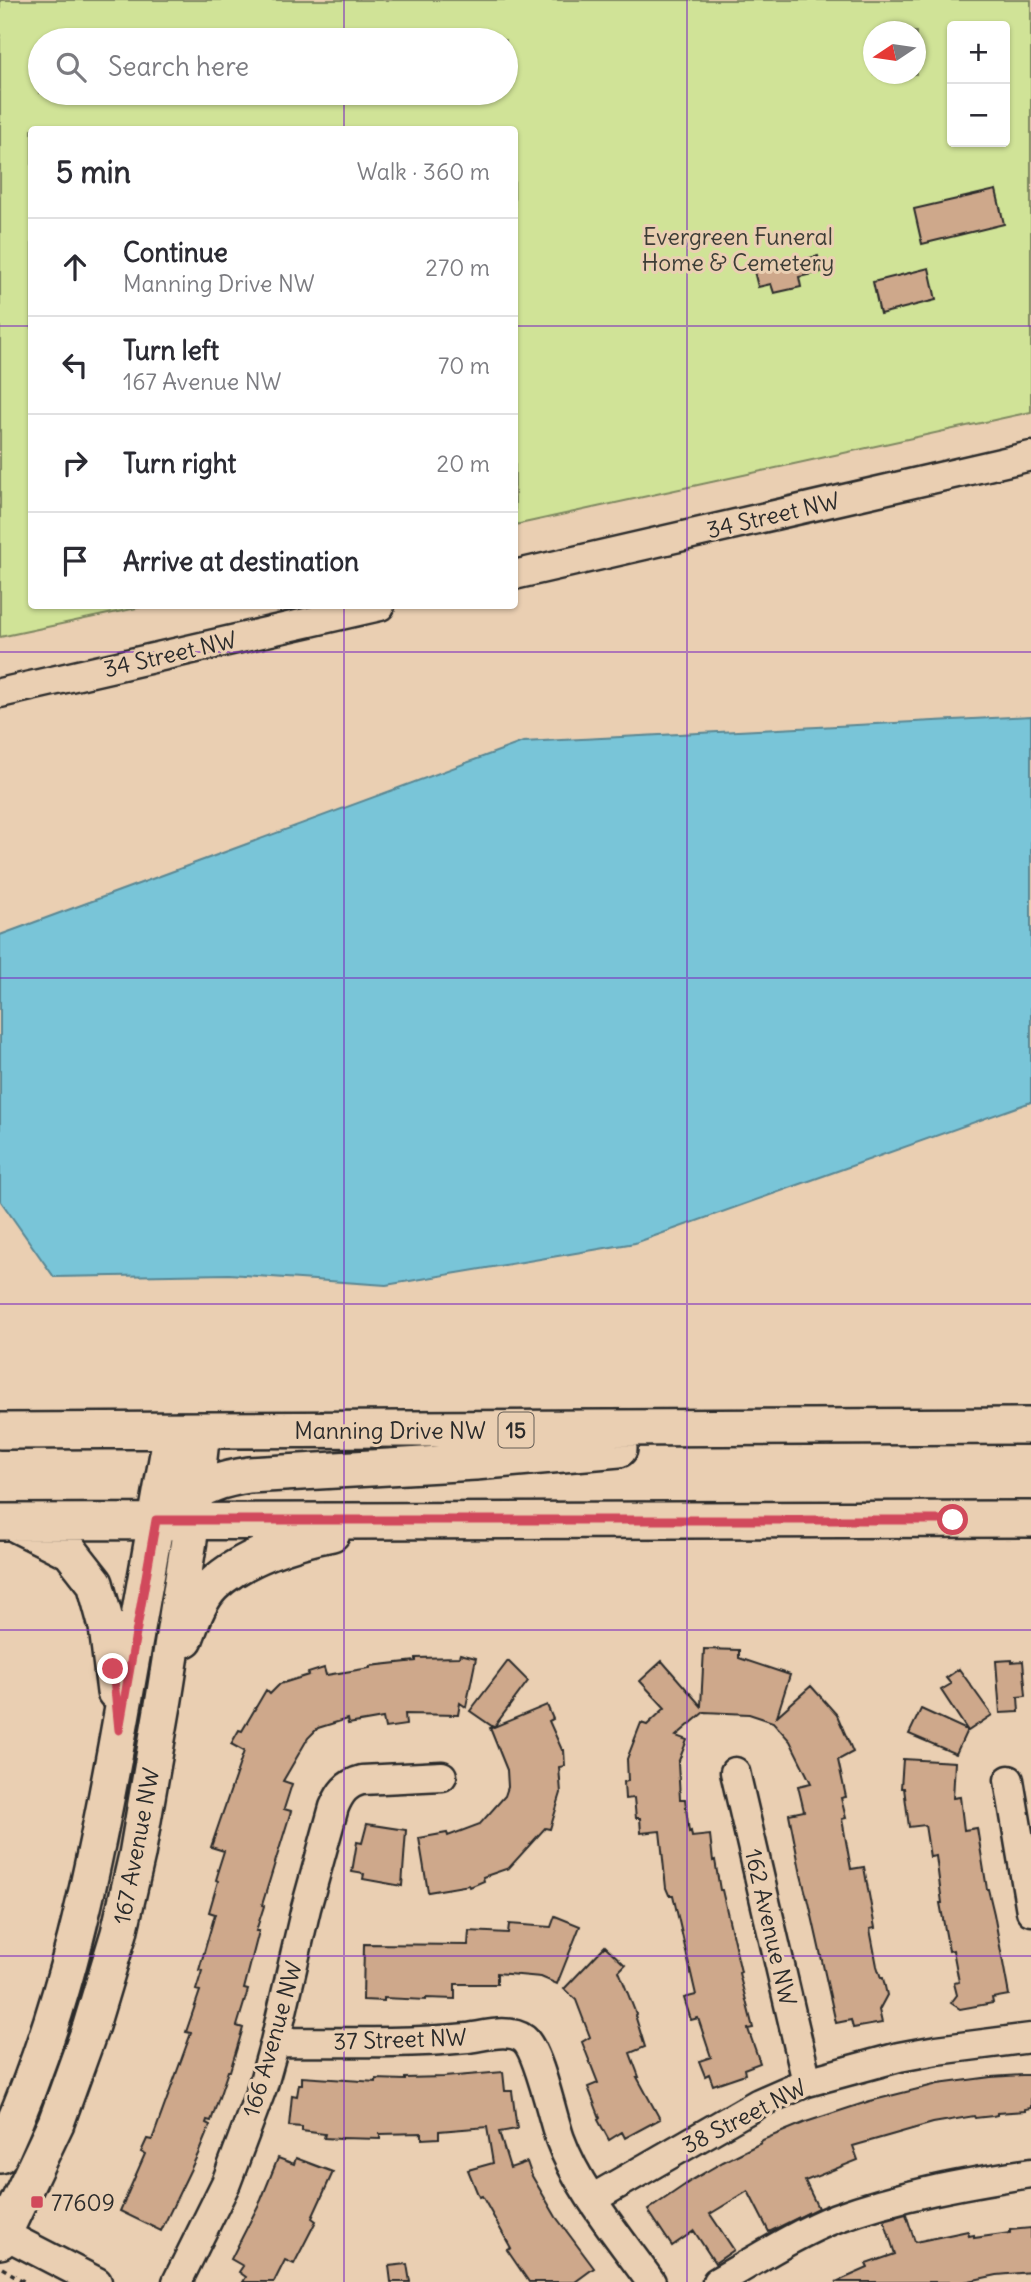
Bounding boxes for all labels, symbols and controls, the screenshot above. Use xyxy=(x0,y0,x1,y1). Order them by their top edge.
north arrow xyxy=(863,21,926,84)
map controls xyxy=(947,21,1010,147)
button: + xyxy=(947,21,1010,84)
search box xyxy=(28,28,518,105)
icon: search xyxy=(52,48,90,86)
text: Search here xyxy=(108,50,249,83)
button: − xyxy=(947,84,1010,147)
text: 5 min xyxy=(56,153,131,191)
text: Walk · 360 m xyxy=(357,157,490,186)
park label: Evergreen Funeral Home & Cemetery xyxy=(642,222,834,277)
text: Continue xyxy=(123,236,228,269)
icon: ahead xyxy=(56,248,94,286)
text: 270 m xyxy=(425,253,490,282)
text: Manning Drive NW xyxy=(123,269,315,298)
text: Turn left xyxy=(123,334,219,367)
icon: left xyxy=(56,346,94,384)
text: 70 m xyxy=(438,351,490,380)
text: 167 Avenue NW xyxy=(123,367,282,396)
icon: right xyxy=(56,444,94,482)
text: Turn right xyxy=(123,447,236,480)
text: 20 m xyxy=(437,449,490,478)
street label: 34 Street NW xyxy=(704,486,842,544)
icon: arrive xyxy=(56,542,94,580)
text: Arrive at destination xyxy=(123,545,359,578)
street label: 34 Street NW xyxy=(101,625,239,683)
road number: 15 xyxy=(498,1412,534,1448)
street label: Manning Drive NW xyxy=(294,1416,486,1445)
route start xyxy=(937,1504,968,1535)
route end xyxy=(97,1653,128,1684)
street label: 167 Avenue NW xyxy=(107,1765,165,1927)
street label: 162 Avenue NW xyxy=(739,1846,803,2008)
street label: 166 Avenue NW xyxy=(236,1958,308,2120)
street label: 37 Street NW xyxy=(333,2022,467,2056)
street label: 38 Street NW xyxy=(677,2072,811,2160)
place label: 77609 xyxy=(51,2188,115,2217)
marker: 77609 xyxy=(29,2194,45,2210)

